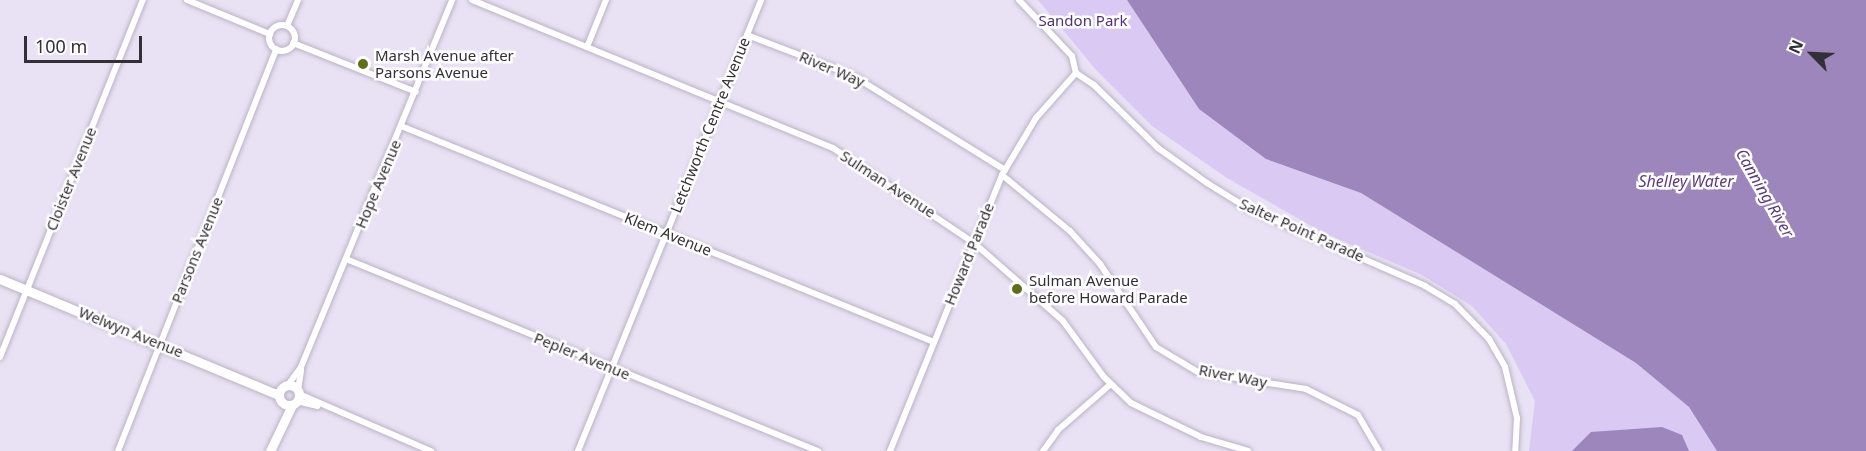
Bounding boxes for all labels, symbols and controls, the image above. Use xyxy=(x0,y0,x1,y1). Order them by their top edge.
park label: Sandon Park xyxy=(1038,12,1128,30)
scale bar xyxy=(27,24,146,62)
north arrow xyxy=(1782,24,1842,84)
text: 100 m xyxy=(35,34,87,58)
street label: Letchworth Centre Avenue xyxy=(667,35,753,215)
text: N xyxy=(1783,36,1808,57)
place label: Marsh Avenue after Parsons Avenue xyxy=(375,46,514,81)
street label: River Way xyxy=(797,47,867,91)
marker: Marsh Avenue after Parsons Avenue xyxy=(356,57,370,71)
street label: Cloister Avenue xyxy=(42,125,100,233)
street label: Hope Avenue xyxy=(351,137,405,231)
water label: Canning River xyxy=(1732,145,1798,241)
street label: Sulman Avenue xyxy=(837,147,939,221)
water label: Shelley Water xyxy=(1638,171,1734,191)
street label: Parsons Avenue xyxy=(167,194,227,306)
street label: Salter Point Parade xyxy=(1237,194,1367,266)
street label: Howard Parade xyxy=(940,200,998,308)
street label: Klem Avenue xyxy=(622,208,714,260)
place label: Sulman Avenue before Howard Parade xyxy=(1029,271,1188,306)
marker: Sulman Avenue before Howard Parade xyxy=(1010,282,1024,296)
street label: Welwyn Avenue xyxy=(76,303,186,361)
street label: Pepler Avenue xyxy=(531,329,633,383)
street label: River Way xyxy=(1197,361,1269,391)

